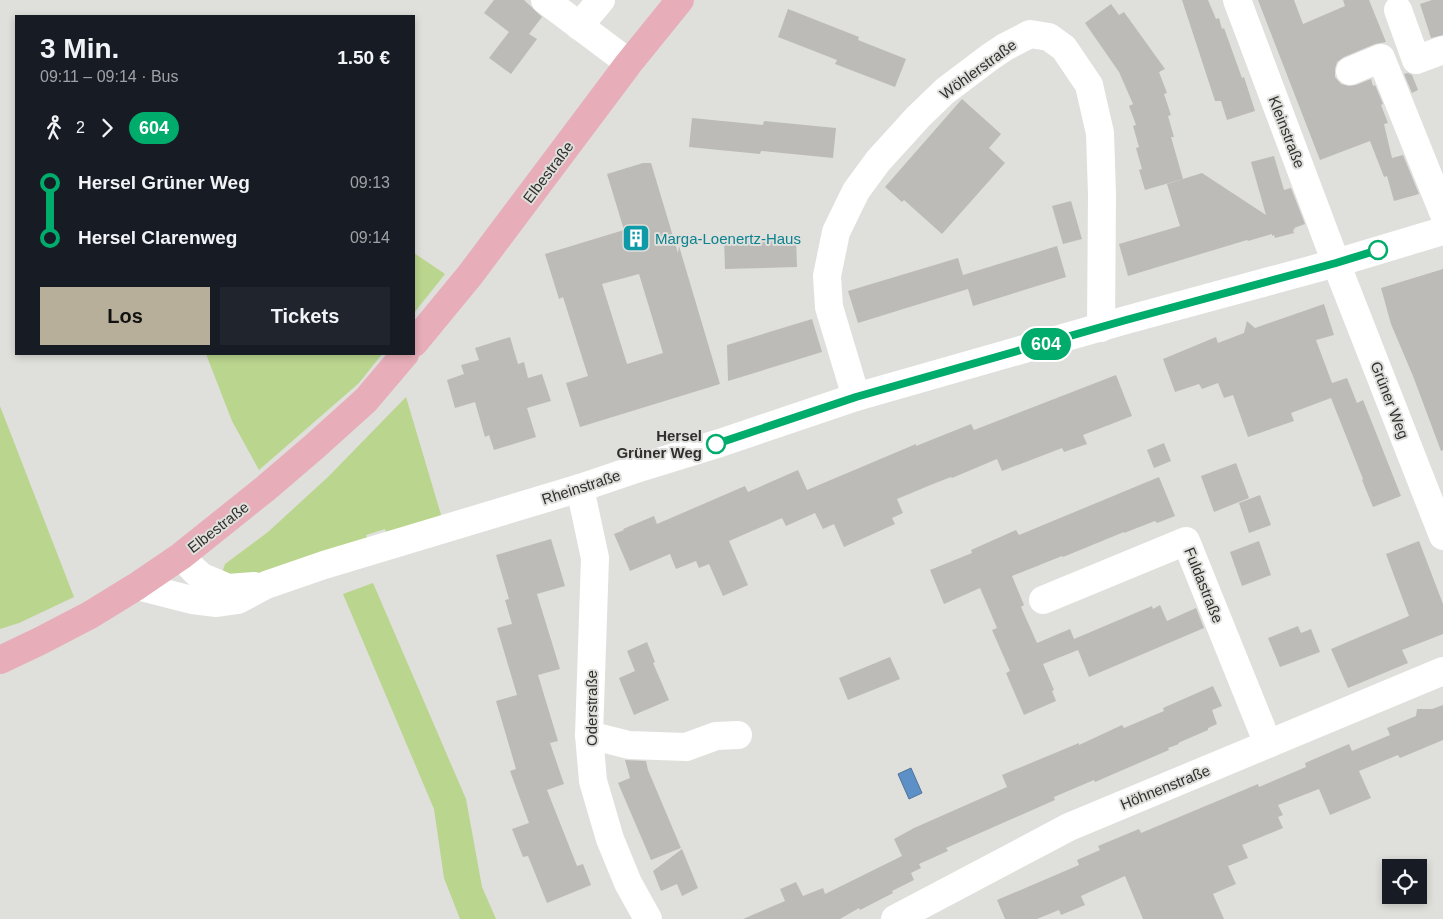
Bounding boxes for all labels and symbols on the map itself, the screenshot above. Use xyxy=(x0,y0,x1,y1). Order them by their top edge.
street label: Wöhlerstraße xyxy=(937,36,1019,102)
street label: Kleinstraße xyxy=(1265,94,1309,170)
street label: Elbestraße xyxy=(519,138,577,206)
building icon: Marga-Loenertz-Haus xyxy=(621,223,651,253)
place label: Marga-Loenertz-Haus xyxy=(655,230,801,247)
unlabelled marker xyxy=(1368,240,1388,260)
line badge: 604 xyxy=(1017,328,1075,360)
street label: Grüner Weg xyxy=(1367,359,1413,441)
place label: Hersel Grüner Weg xyxy=(616,427,702,461)
marker: Hersel Grüner Weg xyxy=(706,434,726,454)
street label: Rheinstraße xyxy=(540,466,622,508)
street label: Elbestraße xyxy=(184,498,252,556)
street label: Fuldastraße xyxy=(1181,545,1227,625)
street label: Oderstraße xyxy=(583,670,600,746)
street label: Höhnenstraße xyxy=(1118,761,1212,813)

